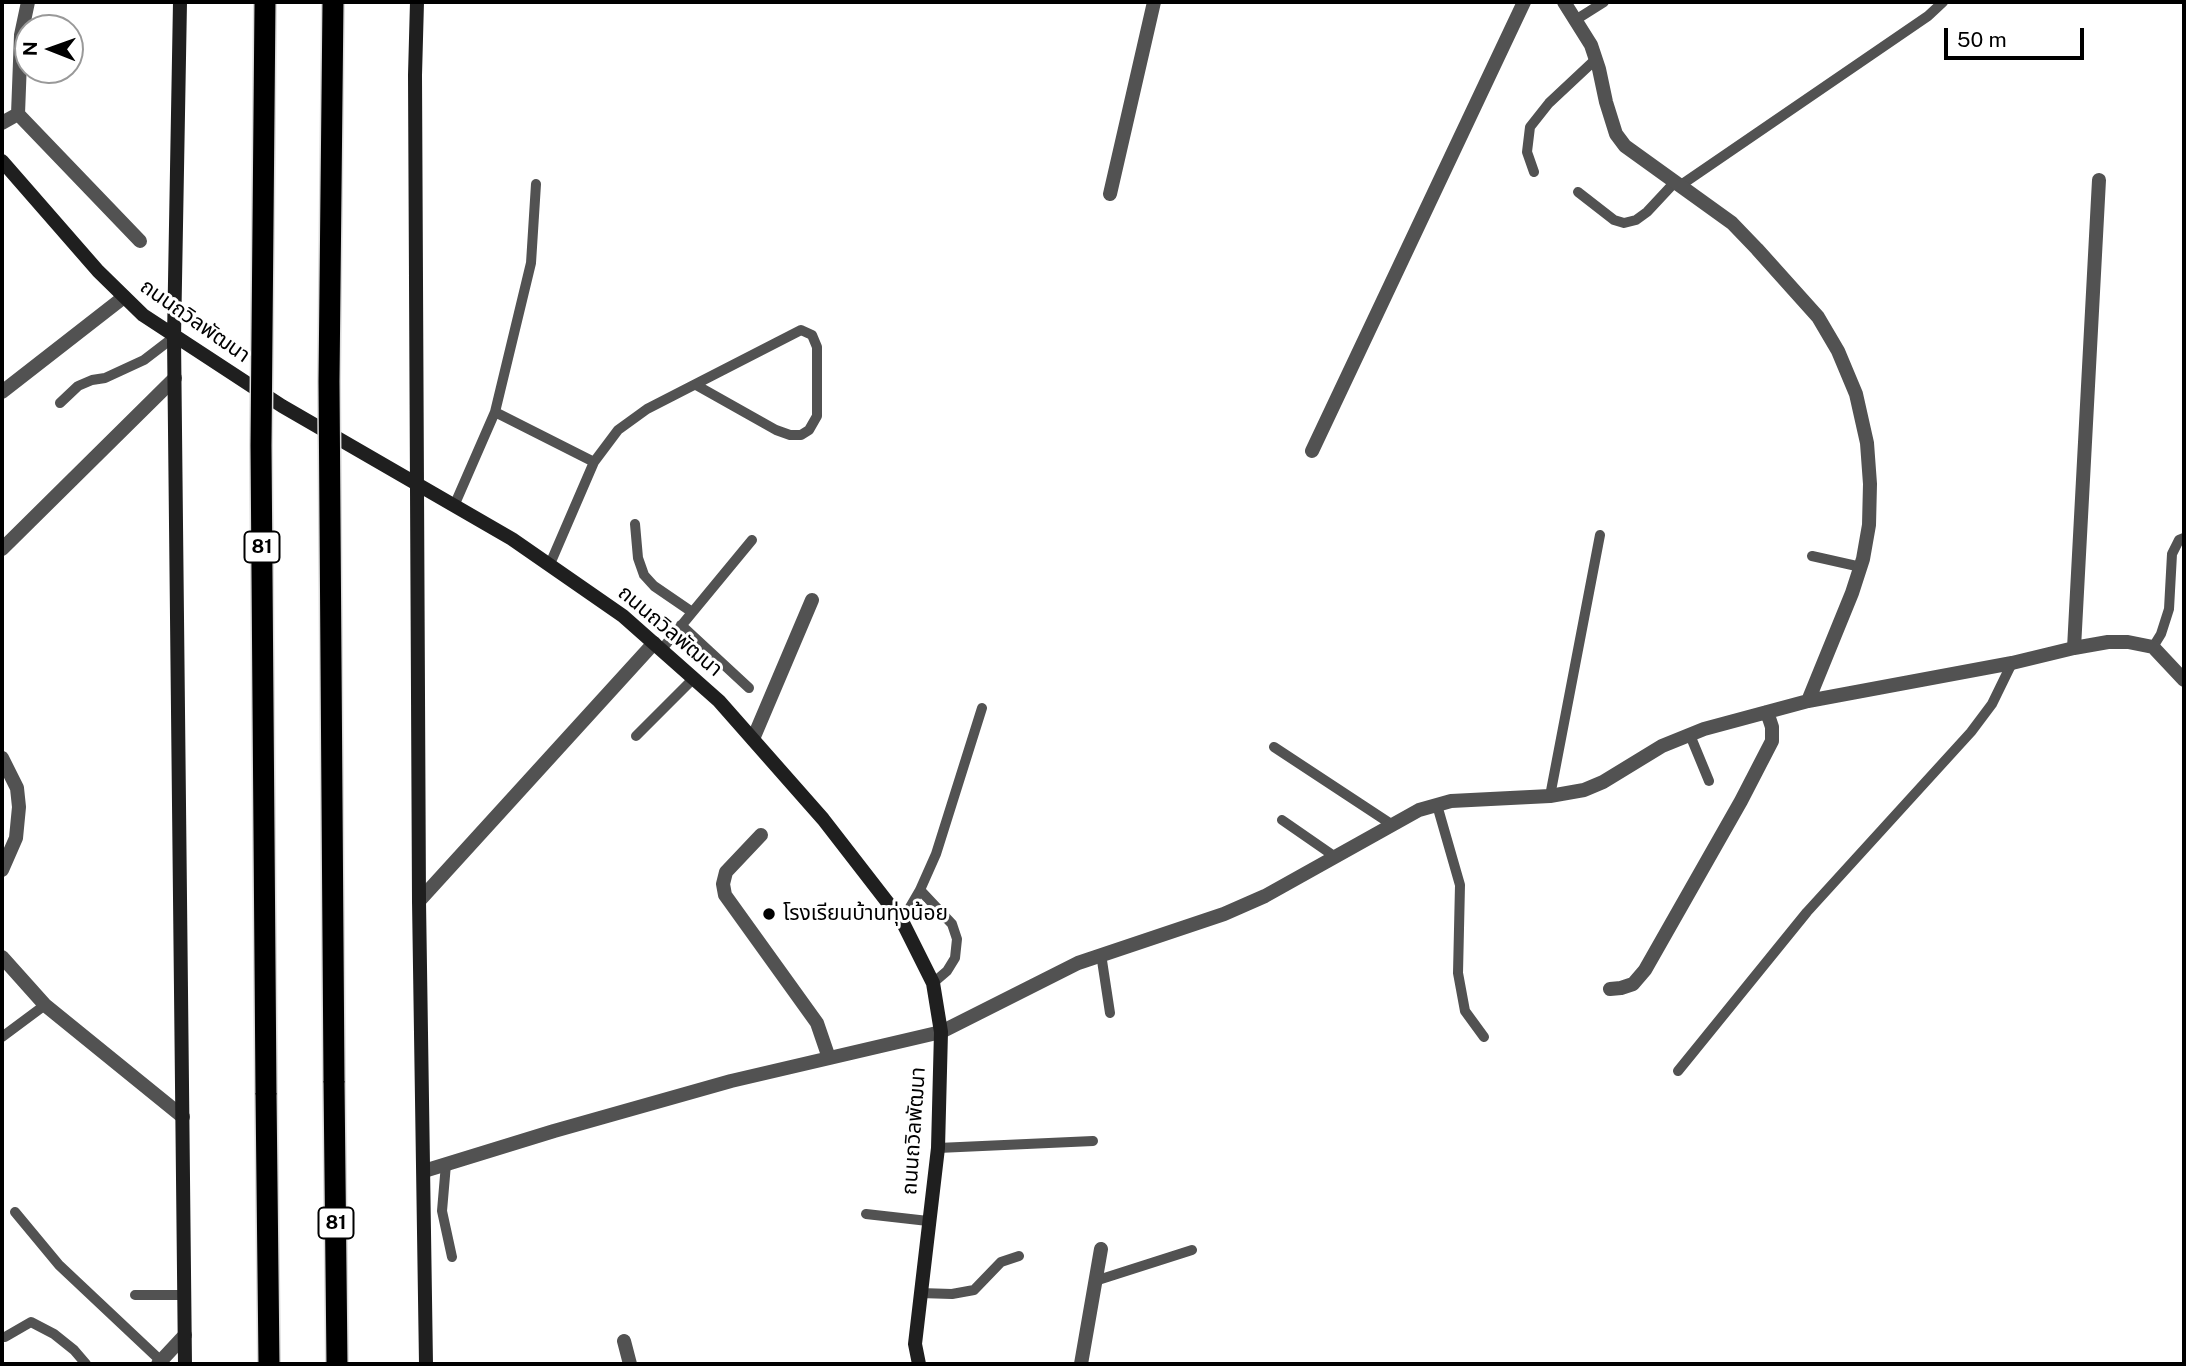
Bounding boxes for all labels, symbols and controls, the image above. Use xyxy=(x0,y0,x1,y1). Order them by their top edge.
north arrow xyxy=(14,14,84,84)
scale bar xyxy=(1948,14,2088,58)
text: 50 m xyxy=(1957,27,2007,52)
text: N xyxy=(19,41,41,56)
street label: ถนนถวิลพัฒนา xyxy=(135,274,255,368)
road number: 81 xyxy=(244,532,280,562)
street label: ถนนถวิลพัฒนา xyxy=(613,580,727,682)
place label: โรงเรียนบ้านทุ่งน้อย xyxy=(783,901,948,927)
marker: โรงเรียนบ้านทุ่งน้อย xyxy=(761,906,777,922)
street label: ถนนถวิลพัฒนา xyxy=(897,1066,931,1196)
road number: 81 xyxy=(318,1208,354,1238)

